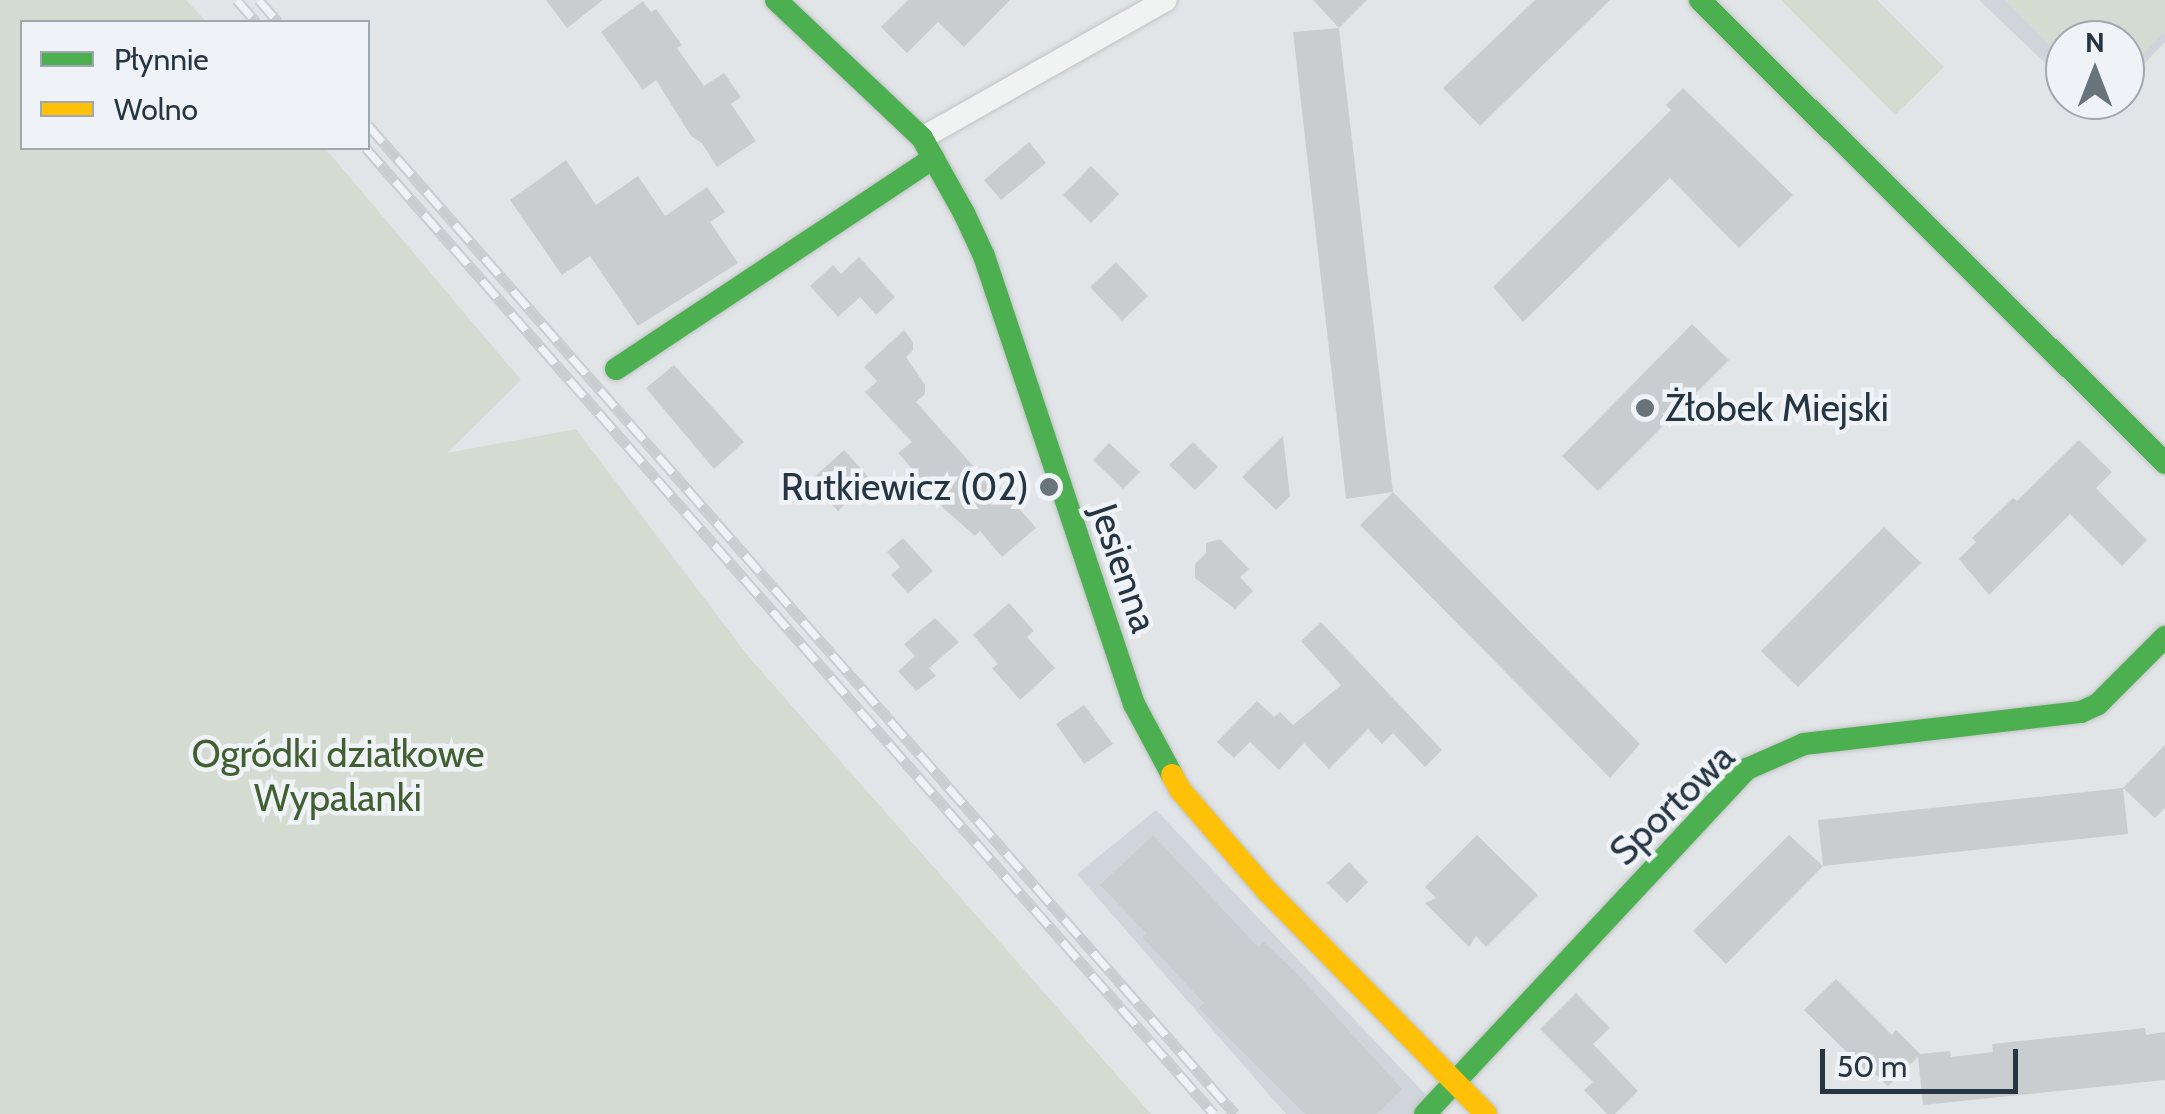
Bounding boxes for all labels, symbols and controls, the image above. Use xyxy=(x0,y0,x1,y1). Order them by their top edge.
legend xyxy=(20,20,370,150)
north arrow xyxy=(2045,20,2145,120)
text: N xyxy=(2085,25,2105,59)
text: Płynnie xyxy=(114,41,209,78)
text: Wolno xyxy=(114,91,198,128)
place label: Żłobek Miejski xyxy=(1665,385,1889,431)
marker: Żłobek Miejski xyxy=(1634,397,1656,419)
place label: Rutkiewicz (02) xyxy=(781,464,1029,510)
marker: Rutkiewicz (02) xyxy=(1038,476,1060,498)
street label: Jesienna xyxy=(1081,498,1167,638)
park label: Ogródki działkowe Wypalanki xyxy=(191,731,485,821)
street label: Sportowa xyxy=(1600,734,1744,874)
scale bar xyxy=(1825,1029,2022,1091)
text: 50 m xyxy=(1837,1048,1907,1085)

